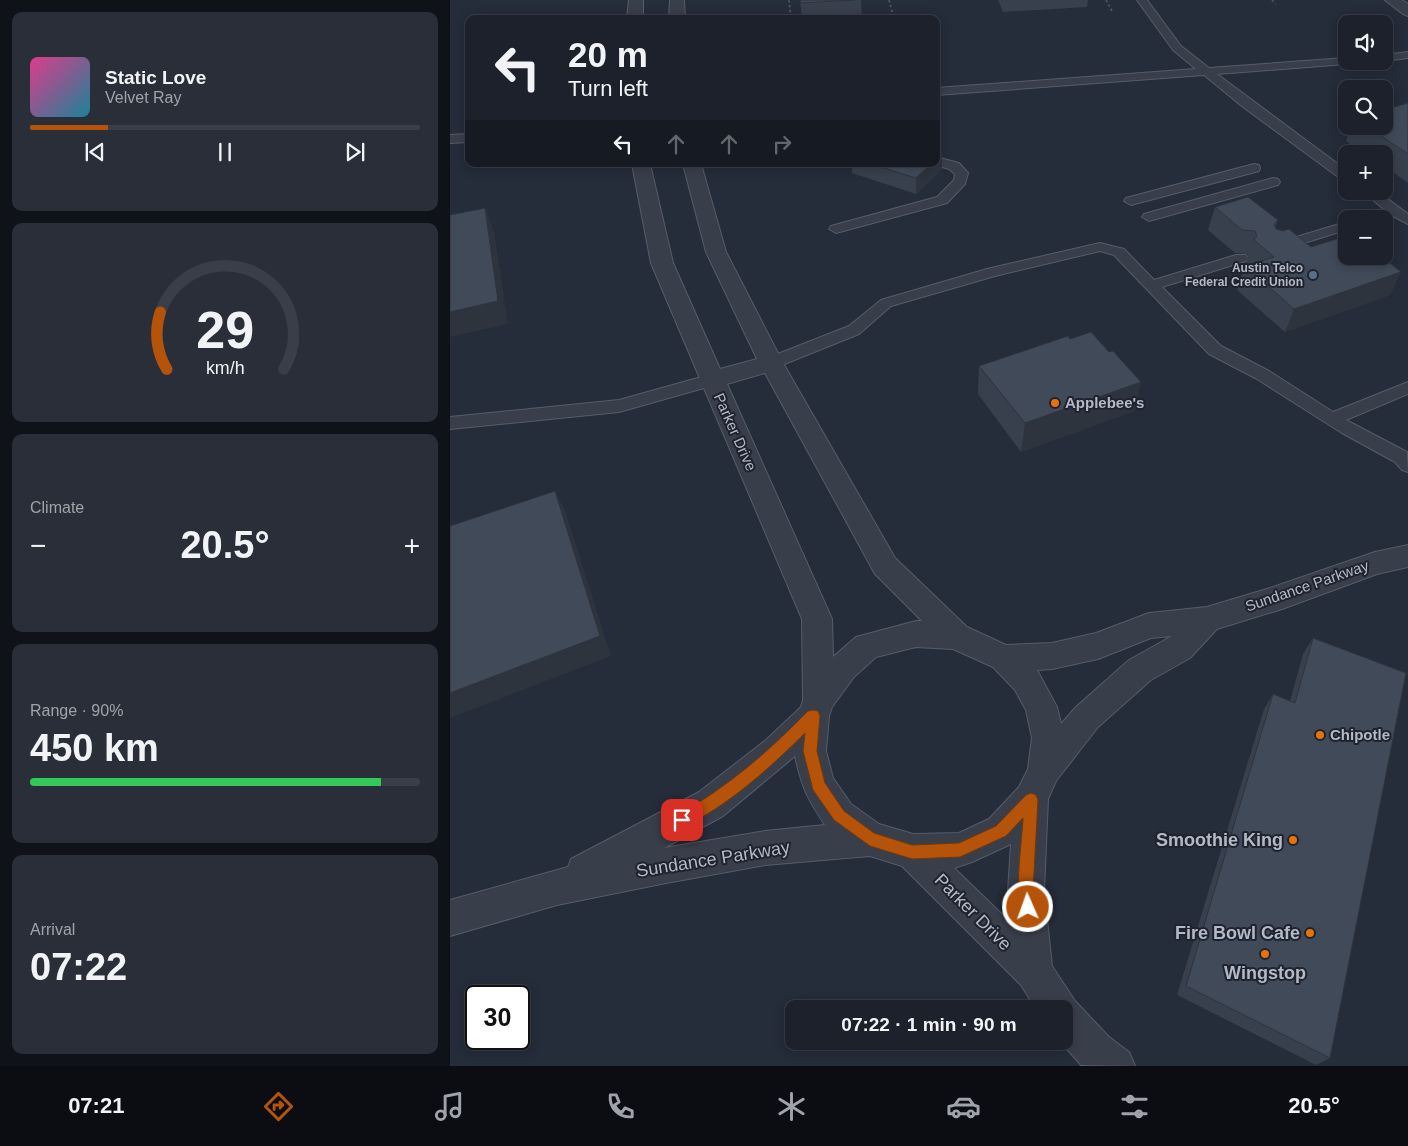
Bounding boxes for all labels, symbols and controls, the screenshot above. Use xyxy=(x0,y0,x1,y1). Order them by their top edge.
map controls xyxy=(1338,15,1393,265)
button: sound xyxy=(1338,15,1393,70)
icon: left xyxy=(485,35,550,100)
text: 20 m xyxy=(568,35,648,74)
text: Static Love xyxy=(105,67,206,88)
text: Turn left xyxy=(568,76,648,101)
button: search xyxy=(1338,80,1393,135)
text: Velvet Ray xyxy=(105,89,181,106)
icon: left xyxy=(609,130,637,158)
icon: ahead xyxy=(662,130,690,158)
icon: ahead xyxy=(715,130,743,158)
icon: right xyxy=(768,130,796,158)
icon: previous xyxy=(81,138,109,166)
icon: pause xyxy=(211,138,239,166)
icon: next xyxy=(341,138,369,166)
button: + xyxy=(1338,145,1393,200)
button: − xyxy=(1338,210,1393,265)
place label: Austin Telco Federal Credit Union xyxy=(1185,261,1303,289)
marker: Austin Telco Federal Credit Union xyxy=(1307,269,1319,281)
text: 29 xyxy=(196,301,254,359)
text: km/h xyxy=(206,358,244,378)
street label: Parker Drive xyxy=(711,390,760,473)
place label: Applebee's xyxy=(1065,394,1144,411)
marker: Applebee's xyxy=(1049,397,1061,409)
text: Climate xyxy=(30,499,84,516)
text: 20.5° xyxy=(180,524,270,566)
text: − xyxy=(30,530,46,561)
text: + xyxy=(404,530,420,561)
street label: Sundance Parkway xyxy=(1243,556,1371,615)
text: Range · 90% xyxy=(30,702,123,719)
place label: Chipotle xyxy=(1330,726,1390,743)
text: 450 km xyxy=(30,727,159,769)
marker: Chipotle xyxy=(1314,729,1326,741)
pin xyxy=(661,799,703,841)
icon: arrive xyxy=(668,806,696,834)
place label: Smoothie King xyxy=(1156,830,1283,850)
marker: Smoothie King xyxy=(1287,834,1299,846)
street label: Sundance Parkway xyxy=(635,837,791,881)
street label: Parker Drive xyxy=(931,870,1015,954)
position arrow xyxy=(1001,880,1053,932)
text: Arrival xyxy=(30,921,75,938)
place label: Fire Bowl Cafe xyxy=(1175,923,1300,943)
marker: Fire Bowl Cafe xyxy=(1304,927,1316,939)
text: 07:22 xyxy=(30,946,127,988)
marker: Wingstop xyxy=(1259,948,1271,960)
place label: Wingstop xyxy=(1224,963,1306,983)
speed limit sign: 30 xyxy=(465,985,530,1050)
text: 07:22 · 1 min · 90 m xyxy=(841,1014,1017,1035)
icon: directions xyxy=(261,1089,296,1124)
icon: music xyxy=(432,1089,467,1124)
icon: phone xyxy=(603,1089,638,1124)
icon: climate xyxy=(774,1089,809,1124)
icon: car xyxy=(946,1089,981,1124)
icon: filters xyxy=(1117,1089,1152,1124)
text: 07:21 xyxy=(68,1093,124,1118)
text: 20.5° xyxy=(1288,1093,1340,1118)

